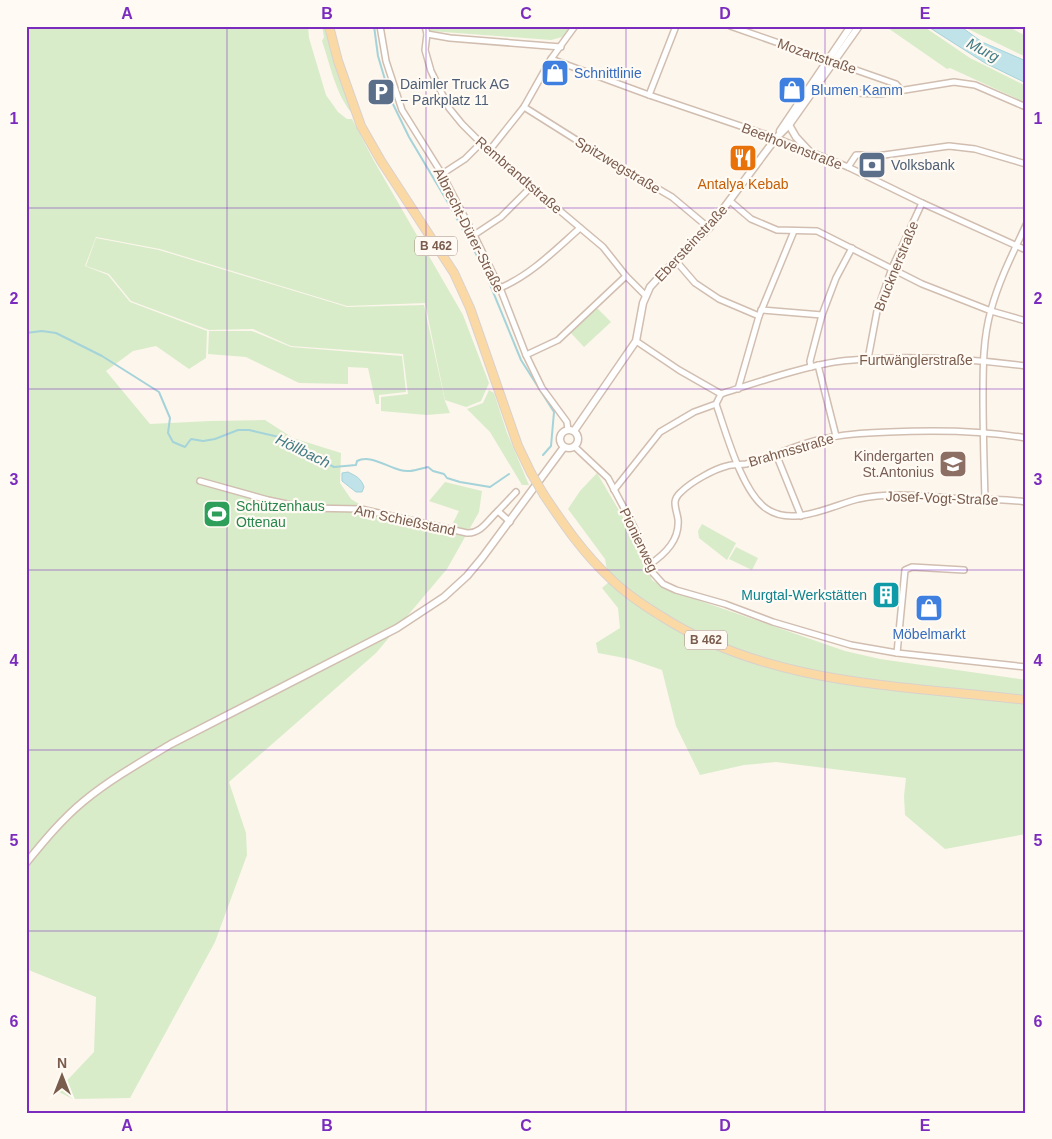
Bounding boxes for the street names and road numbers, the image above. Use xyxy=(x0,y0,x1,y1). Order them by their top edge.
street label: Mozartstraße xyxy=(775,35,859,77)
street label: Beethovenstraße xyxy=(739,119,845,173)
street label: Rembrandtstraße xyxy=(473,133,566,217)
street label: Spitzwegstraße xyxy=(573,133,664,197)
street label: Albrecht-Dürer-Straße xyxy=(431,165,507,295)
street label: Ebersteinstraße xyxy=(651,201,731,285)
street label: Brucknerstraße xyxy=(871,218,921,313)
road number: B 462 xyxy=(415,237,457,256)
street label: Furtwänglerstraße xyxy=(859,352,973,368)
street label: Brahmsstraße xyxy=(747,430,836,470)
street label: Josef-Vogt-Straße xyxy=(885,488,999,508)
street label: Am Schießstand xyxy=(353,501,457,539)
street label: Pionierweg xyxy=(617,505,661,575)
road number: B 462 xyxy=(685,630,727,650)

